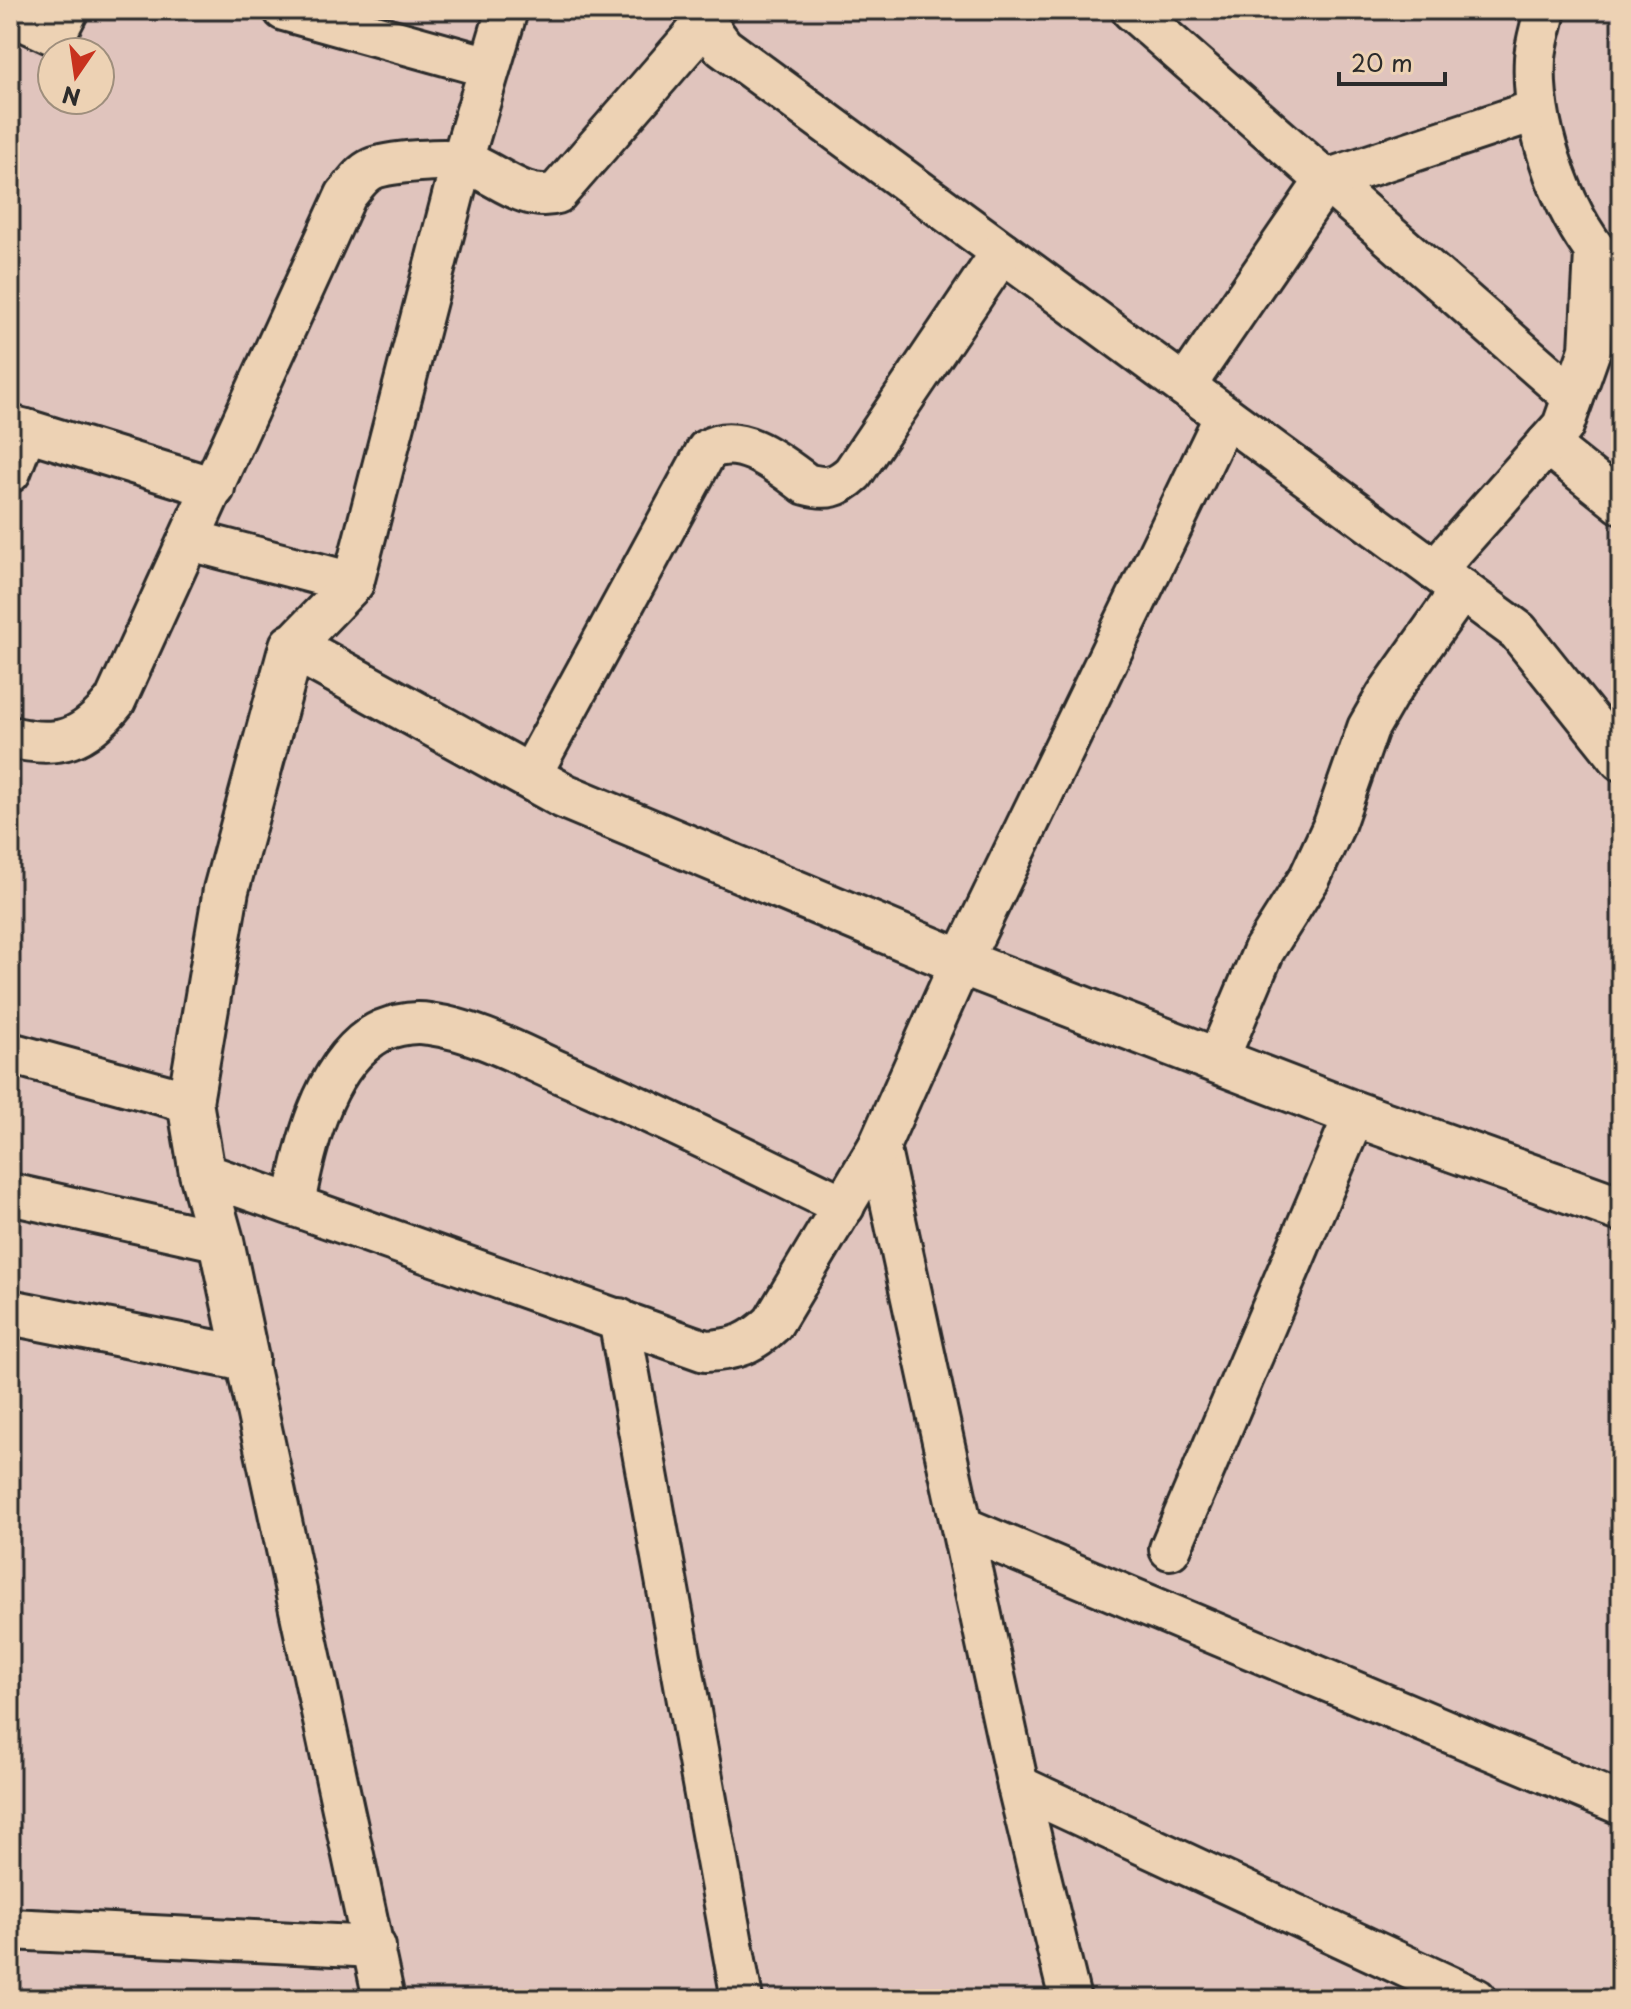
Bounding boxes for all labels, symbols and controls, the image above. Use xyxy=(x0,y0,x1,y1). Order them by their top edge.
north arrow xyxy=(36,36,116,116)
scale bar xyxy=(1339,36,1445,86)
text: 20 m xyxy=(1351,44,1413,80)
text: N xyxy=(59,79,83,115)

